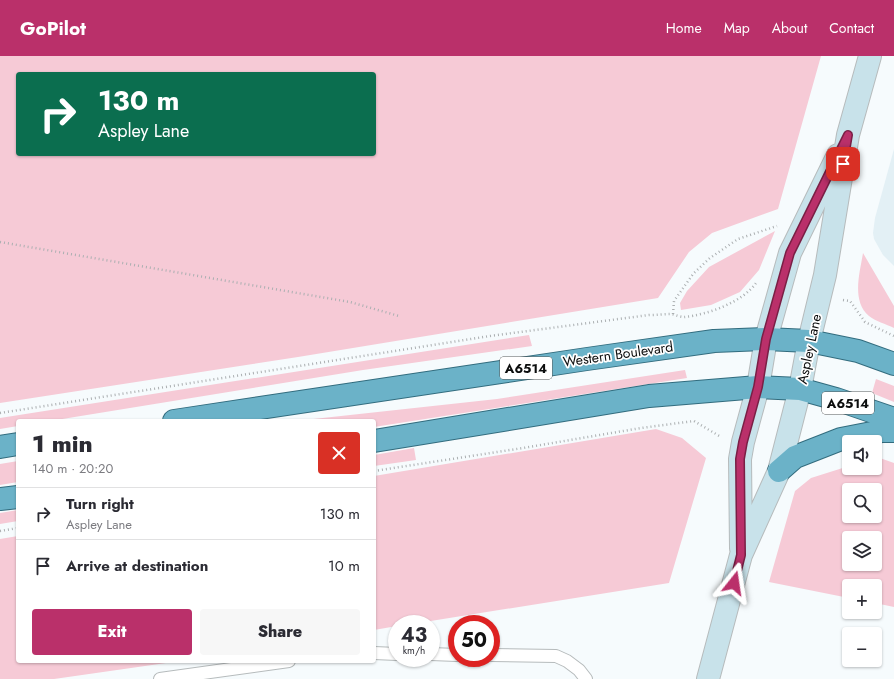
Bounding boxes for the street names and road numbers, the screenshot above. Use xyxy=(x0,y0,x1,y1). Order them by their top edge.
street label: Aspley Lane xyxy=(792,312,826,386)
street label: Western Boulevard xyxy=(562,336,674,372)
road number: A6514 xyxy=(500,357,552,379)
road number: A6514 xyxy=(822,392,874,414)

